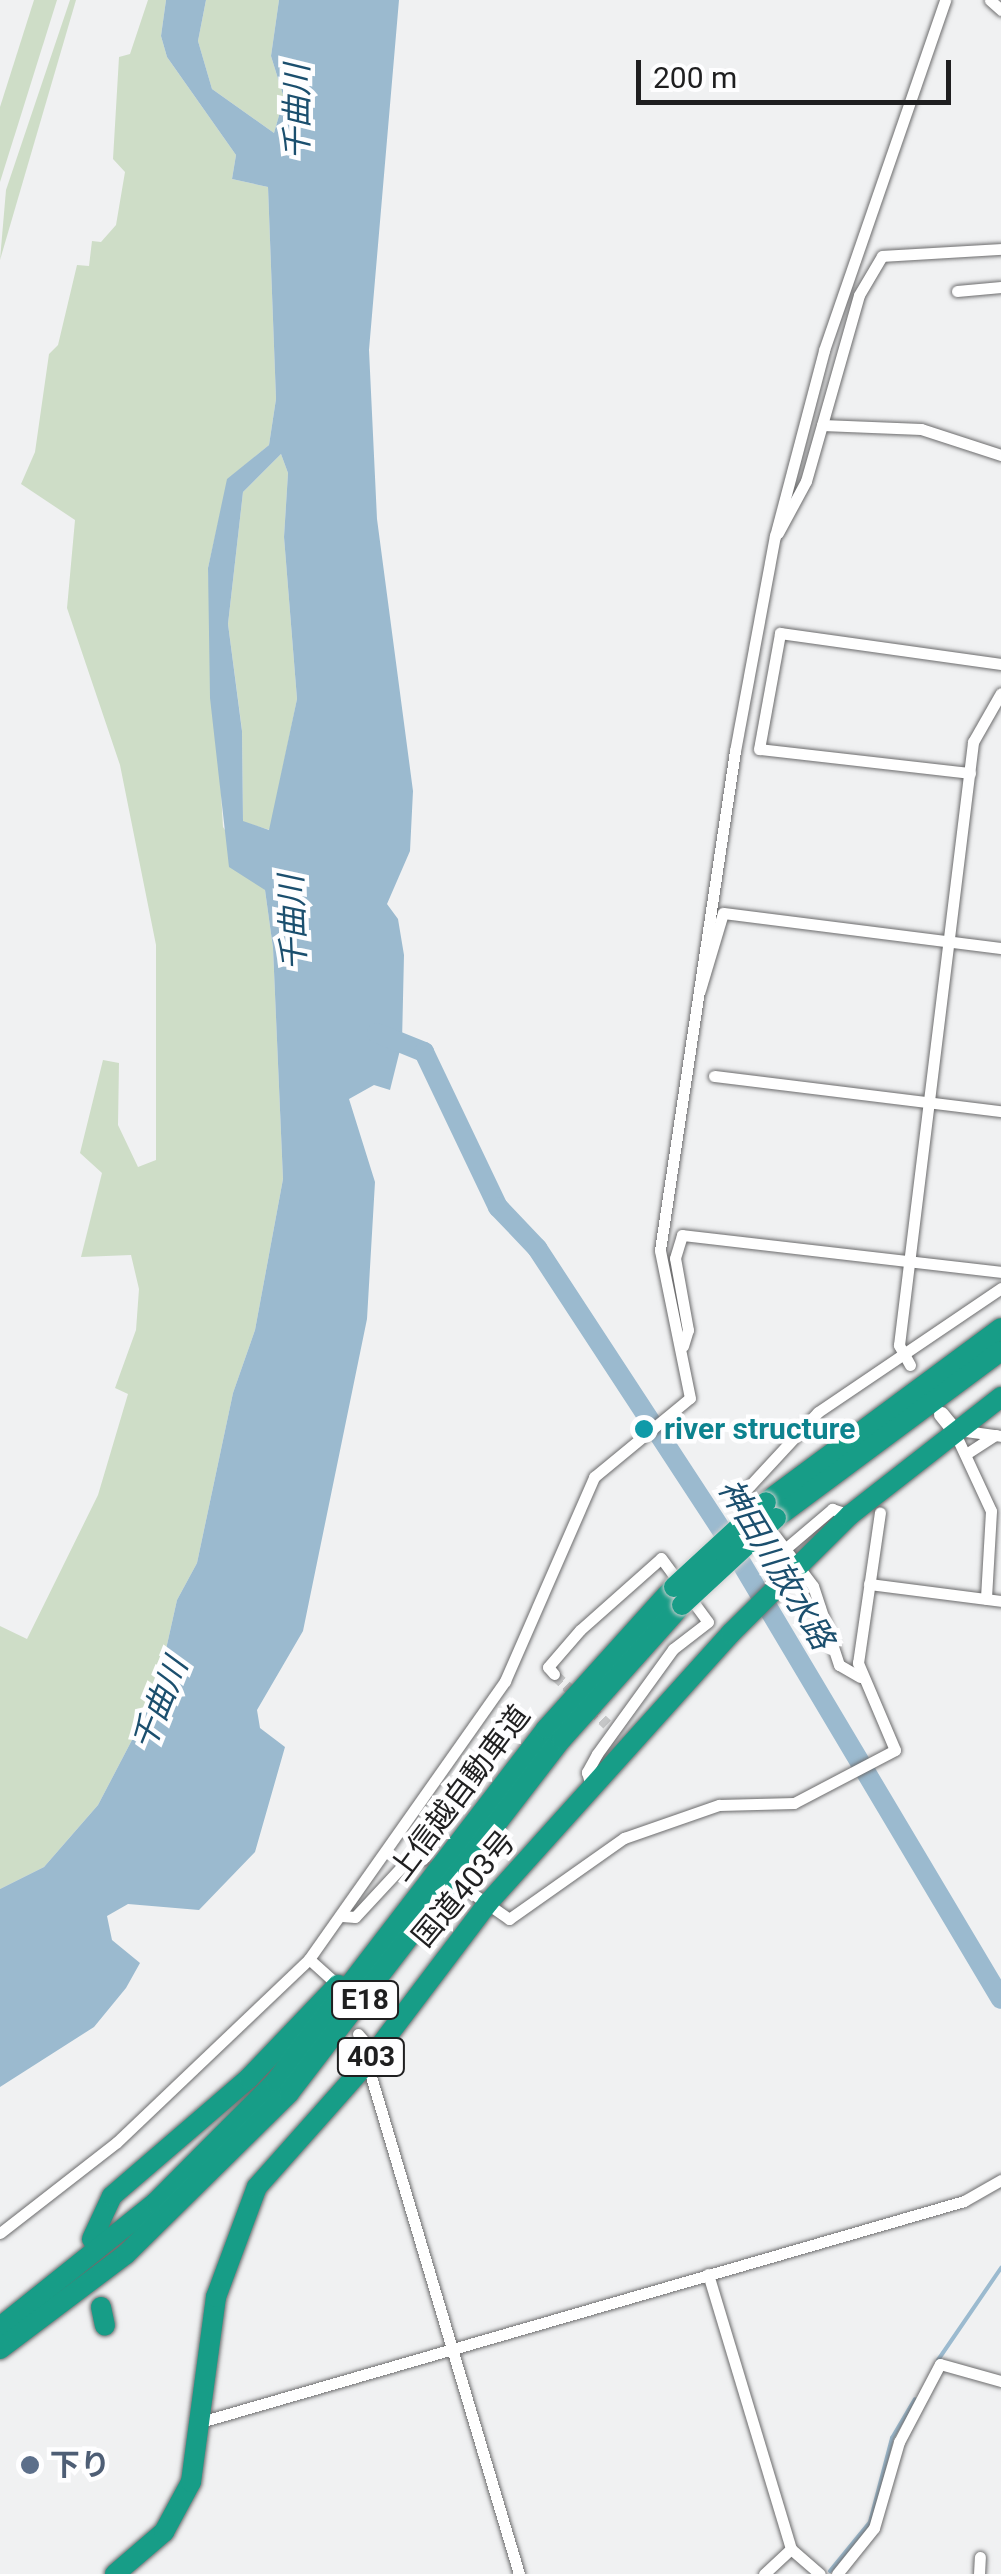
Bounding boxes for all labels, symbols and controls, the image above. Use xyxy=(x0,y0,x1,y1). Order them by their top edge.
scale bar xyxy=(641,40,956,102)
text: 200 m xyxy=(653,60,737,95)
water label: 千曲川 xyxy=(278,64,316,160)
water label: 千曲川 xyxy=(272,874,314,972)
place label: river structure xyxy=(664,1411,855,1447)
marker: river structure xyxy=(633,1418,655,1440)
water label: 神田川放水路 xyxy=(710,1472,842,1656)
water label: 千曲川 xyxy=(124,1652,196,1756)
street label: 上信越自動車道 xyxy=(382,1698,538,1888)
street label: 国道403号 xyxy=(405,1824,523,1954)
road number: E18 xyxy=(330,1977,400,2023)
road number: 403 xyxy=(336,2034,406,2080)
place label: 下り xyxy=(50,2447,110,2483)
marker: 下り xyxy=(19,2454,41,2476)

